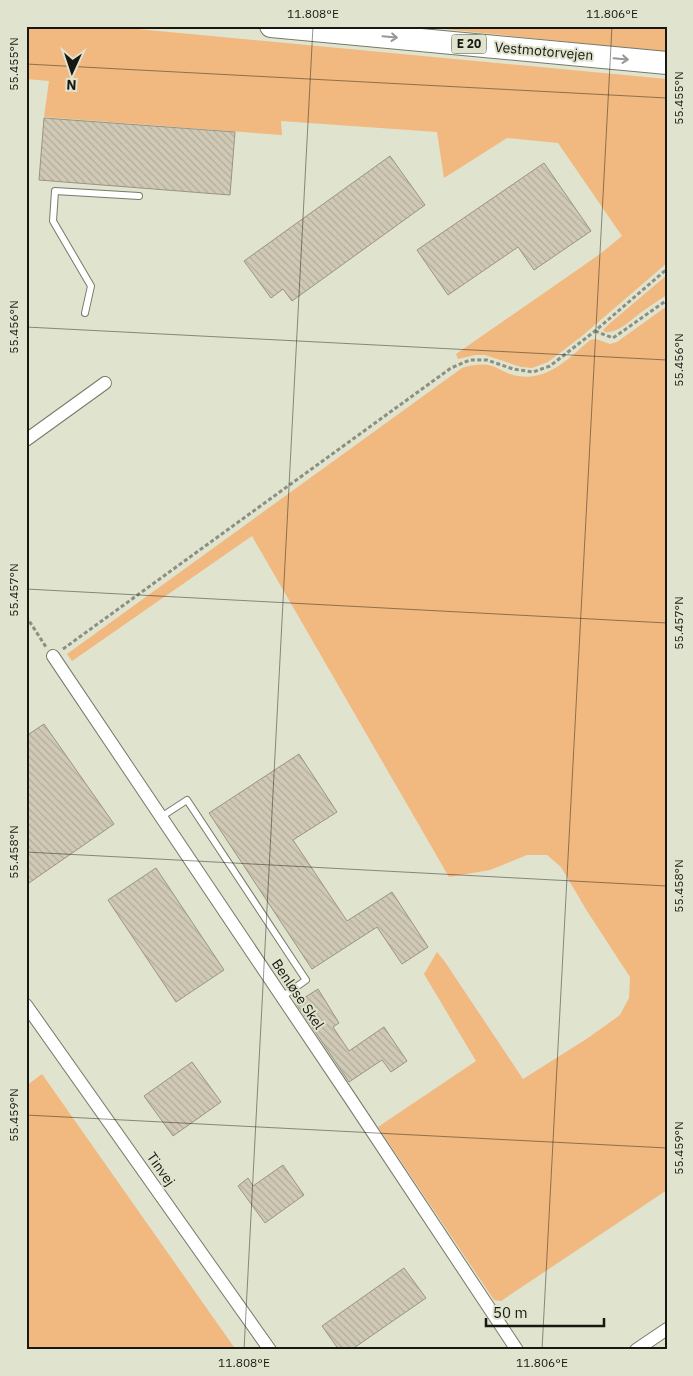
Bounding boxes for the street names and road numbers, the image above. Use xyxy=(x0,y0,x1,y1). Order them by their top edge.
road number: E 20 xyxy=(452,34,486,54)
street label: Vestmotorvejen xyxy=(494,38,594,64)
street label: Benløse Skel xyxy=(268,955,328,1033)
street label: Tinvej xyxy=(143,1149,179,1189)

